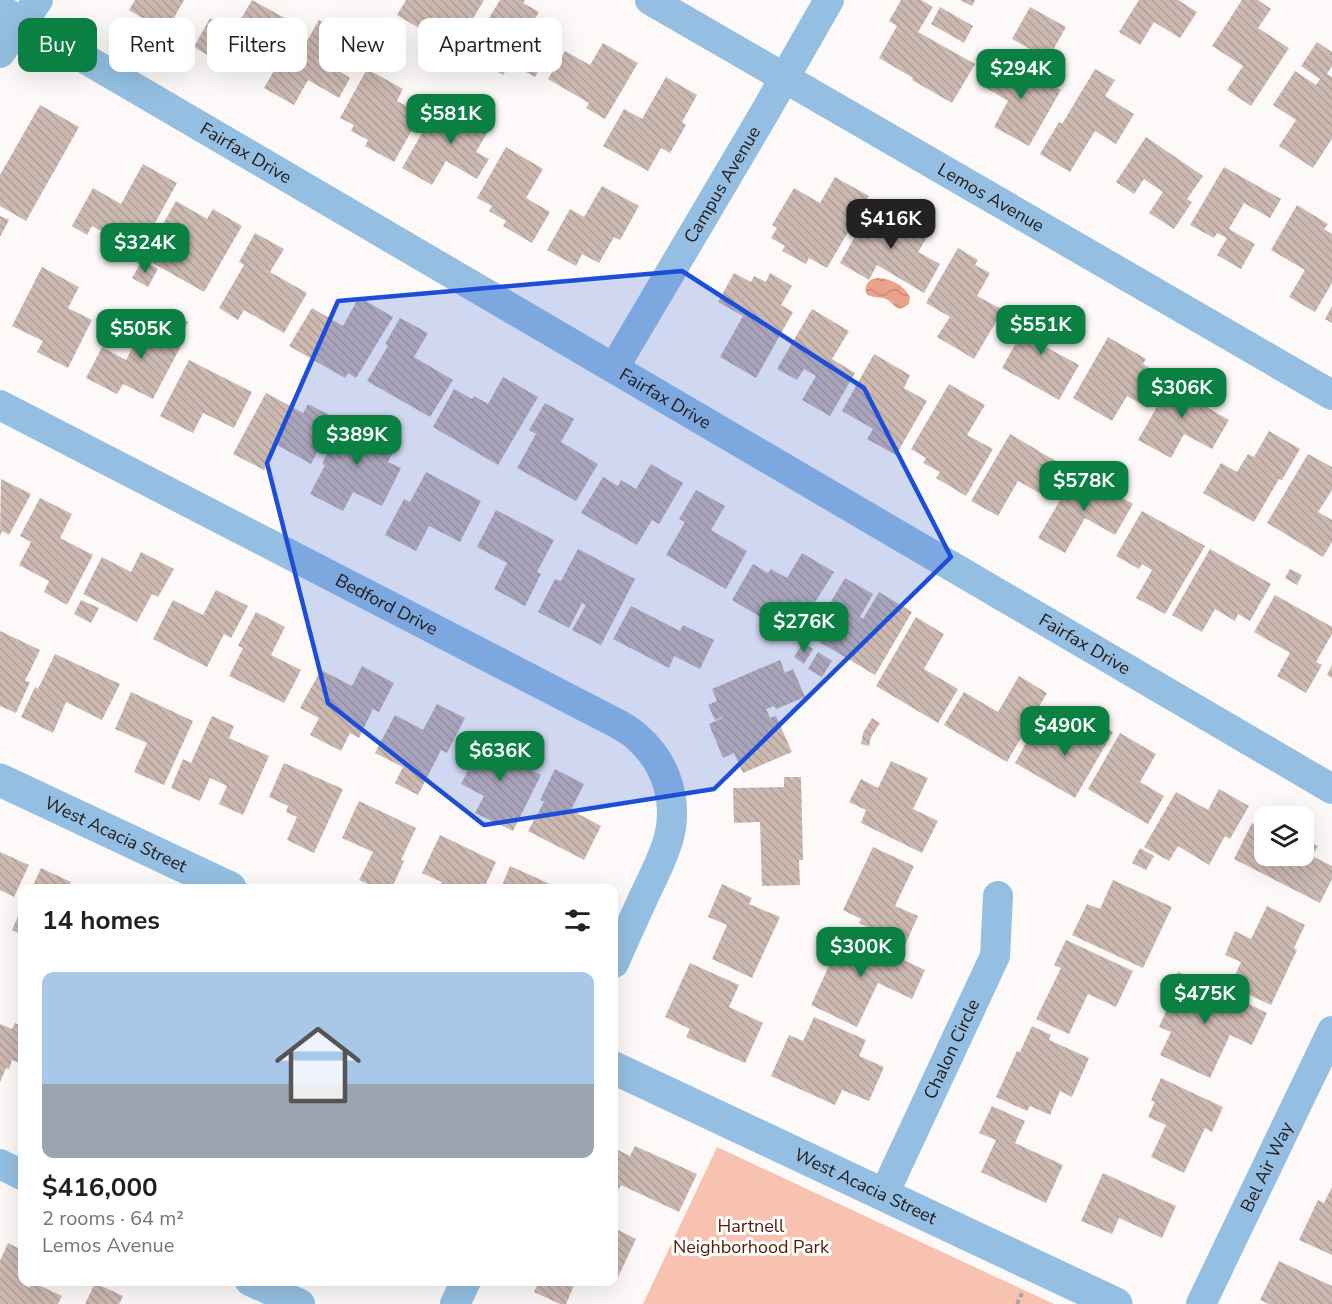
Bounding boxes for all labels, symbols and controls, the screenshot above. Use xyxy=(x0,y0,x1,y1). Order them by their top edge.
chip: Buy xyxy=(18,18,97,72)
chip: Rent xyxy=(109,18,195,72)
chip: Filters xyxy=(207,18,307,72)
chip: New xyxy=(319,18,406,72)
chip: Apartment xyxy=(418,18,562,72)
pin: $294K xyxy=(979,49,1063,100)
text: $294K xyxy=(990,55,1052,82)
pin: $581K xyxy=(409,94,493,145)
text: $581K xyxy=(420,100,482,127)
street label: Fairfax Drive xyxy=(196,117,296,189)
street label: Campus Avenue xyxy=(678,122,766,247)
street label: Lemos Avenue xyxy=(933,157,1049,238)
pin: $416K xyxy=(849,199,933,250)
text: $416K xyxy=(860,205,922,232)
pin: $324K xyxy=(103,223,187,274)
text: $324K xyxy=(114,229,176,256)
pin: $551K xyxy=(999,305,1083,356)
pin: $505K xyxy=(99,309,183,360)
text: $551K xyxy=(1010,311,1072,338)
text: $505K xyxy=(110,315,172,342)
street label: Fairfax Drive xyxy=(615,362,716,435)
pin: $306K xyxy=(1140,368,1224,419)
text: $306K xyxy=(1151,374,1213,401)
pin: $389K xyxy=(315,415,399,466)
text: $389K xyxy=(326,421,388,448)
pin: $578K xyxy=(1042,461,1126,512)
text: $578K xyxy=(1053,467,1115,494)
street label: Bedford Drive xyxy=(331,568,442,641)
pin: $276K xyxy=(762,602,846,653)
text: $276K xyxy=(773,608,835,635)
street label: Fairfax Drive xyxy=(1034,608,1135,680)
pin: $490K xyxy=(1023,706,1107,757)
text: $490K xyxy=(1034,712,1096,739)
pin: $636K xyxy=(458,731,542,782)
text: $636K xyxy=(469,737,531,764)
street label: West Acacia Street xyxy=(41,791,192,878)
map controls xyxy=(1254,806,1314,866)
button: layers xyxy=(1254,806,1314,866)
text: 14 homes xyxy=(42,903,160,938)
icon: filters xyxy=(561,904,594,937)
pin: $300K xyxy=(819,927,903,978)
text: $300K xyxy=(830,933,892,960)
pin: $475K xyxy=(1163,974,1247,1025)
text: $475K xyxy=(1174,980,1236,1007)
street label: Chalon Circle xyxy=(918,995,985,1103)
icon: home xyxy=(264,1011,372,1119)
street label: Bel Air Way xyxy=(1235,1117,1299,1216)
street label: West Acacia Street xyxy=(791,1143,941,1230)
text: $416,000 xyxy=(42,1170,158,1205)
text: 2 rooms · 64 m² xyxy=(42,1205,184,1232)
park label: Hartnell Neighborhood Park xyxy=(673,1214,830,1259)
text: Lemos Avenue xyxy=(42,1232,174,1259)

